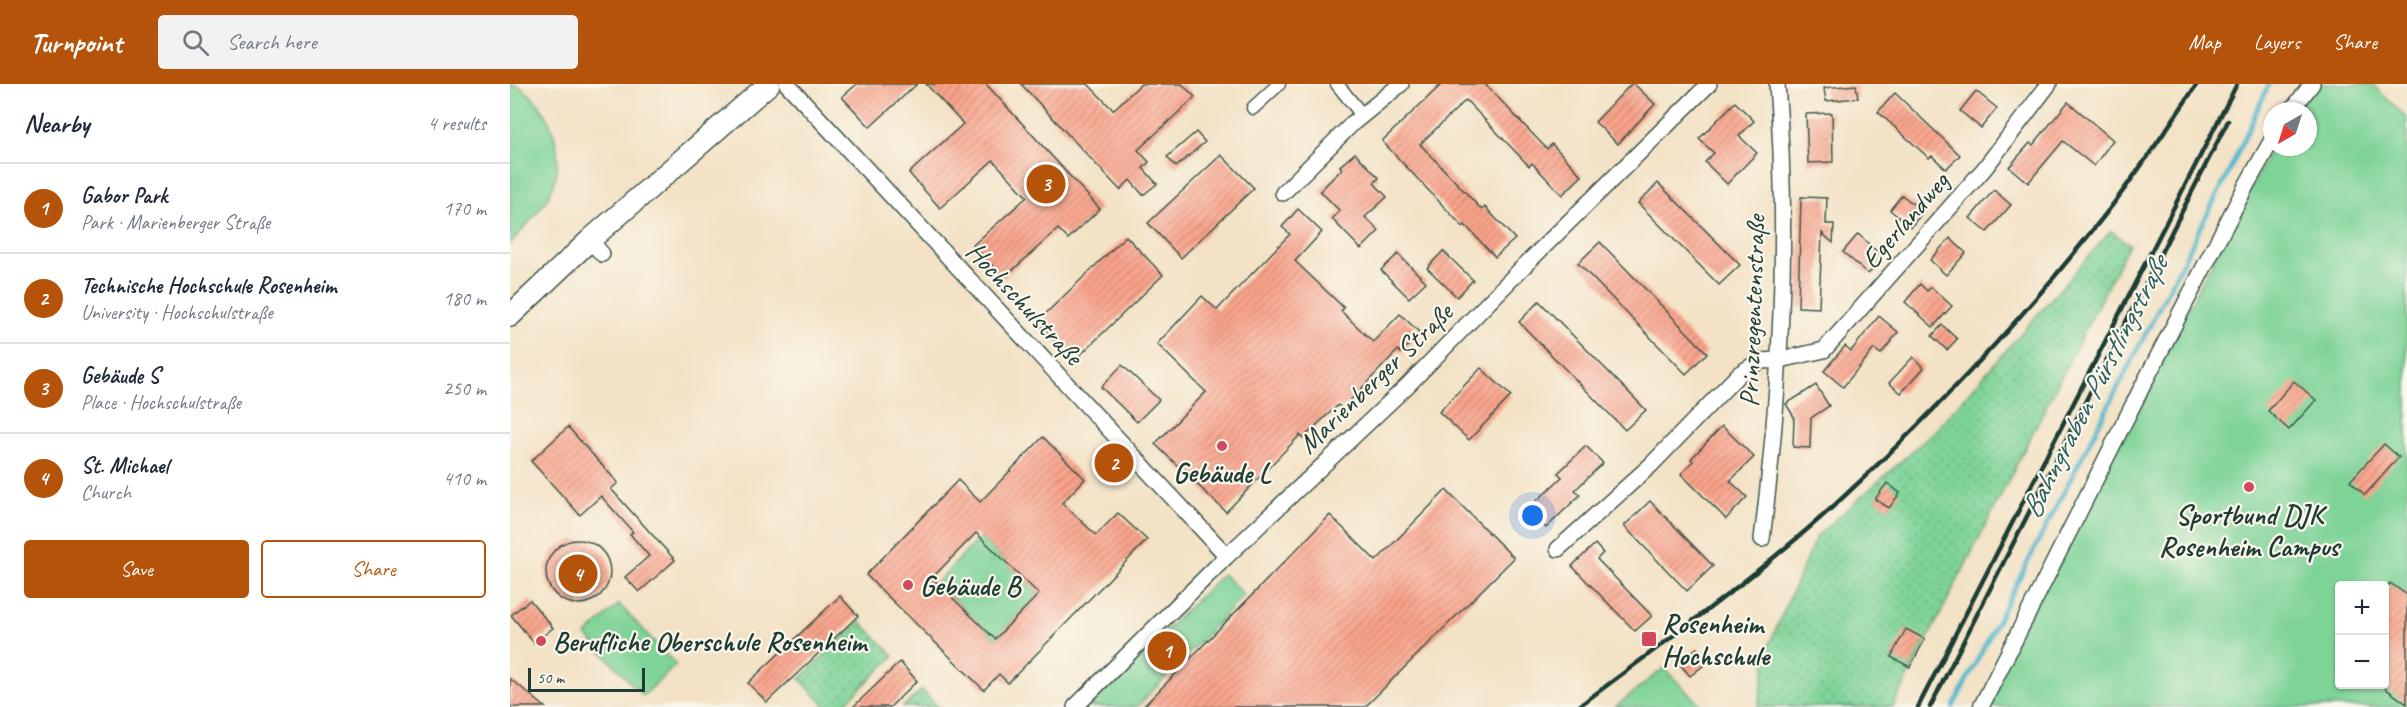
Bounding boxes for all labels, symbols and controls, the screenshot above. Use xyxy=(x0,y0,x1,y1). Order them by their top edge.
search box xyxy=(158,15,578,69)
text: Turnpoint xyxy=(30,25,122,60)
icon: search xyxy=(179,26,212,59)
text: Search here xyxy=(227,28,317,56)
text: Map xyxy=(2188,29,2221,55)
text: Layers xyxy=(2254,29,2300,55)
text: Share xyxy=(2333,29,2377,55)
north arrow xyxy=(2263,102,2317,156)
text: Nearby xyxy=(24,107,89,140)
text: 4 results xyxy=(427,111,486,136)
pin: 3 xyxy=(1026,162,1066,206)
street label: Egerlandweg xyxy=(1853,164,1957,276)
text: Gabor Park xyxy=(81,182,167,210)
text: 1 xyxy=(39,196,48,221)
text: 170 m xyxy=(443,196,486,221)
text: Park · Marienberger Straße xyxy=(81,210,270,235)
street label: Prinzregentenstraße xyxy=(1731,213,1773,408)
street label: Hochschulstraße xyxy=(959,234,1092,373)
water label: Bahngraben Pürstlingstraße xyxy=(2012,246,2178,524)
text: Technische Hochschule Rosenheim xyxy=(81,272,336,300)
text: 2 xyxy=(39,286,48,311)
text: 180 m xyxy=(443,286,486,311)
street label: Marienberger Straße xyxy=(1290,294,1461,461)
text: University · Hochschulstraße xyxy=(81,300,273,325)
text: Gebäude S xyxy=(81,362,159,390)
text: 3 xyxy=(39,376,48,401)
text: 250 m xyxy=(443,376,486,401)
text: Place · Hochschulstraße xyxy=(81,390,241,415)
marker: Gebäude L xyxy=(1215,439,1229,453)
pin: 2 xyxy=(1094,440,1134,485)
text: St. Michael xyxy=(81,452,168,480)
place label: Gebäude L xyxy=(1173,455,1273,490)
text: 4 xyxy=(39,466,48,491)
text: 410 m xyxy=(443,466,486,491)
text: Church xyxy=(81,480,131,505)
marker: Sportbund DJK Rosenheim Campus xyxy=(2242,480,2256,494)
place label: Sportbund DJK Rosenheim Campus xyxy=(2159,497,2342,564)
your location xyxy=(1518,501,1547,530)
button: Save xyxy=(24,540,249,598)
button: Share xyxy=(261,540,486,598)
pin: 4 xyxy=(558,552,598,596)
place label: Gebäude B xyxy=(920,568,1023,603)
marker: Gebäude B xyxy=(901,578,915,592)
map controls xyxy=(2335,581,2389,689)
button: + xyxy=(2335,581,2389,635)
place label: Rosenheim Hochschule xyxy=(1662,606,1772,673)
place label: Berufliche Oberschule Rosenheim xyxy=(553,624,869,659)
pin: 1 xyxy=(1148,628,1186,674)
marker: Rosenheim Hochschule xyxy=(1640,630,1658,648)
marker: Berufliche Oberschule Rosenheim xyxy=(534,634,548,648)
button: − xyxy=(2335,635,2389,689)
scale bar xyxy=(528,665,645,692)
text: 50 m xyxy=(537,668,564,688)

